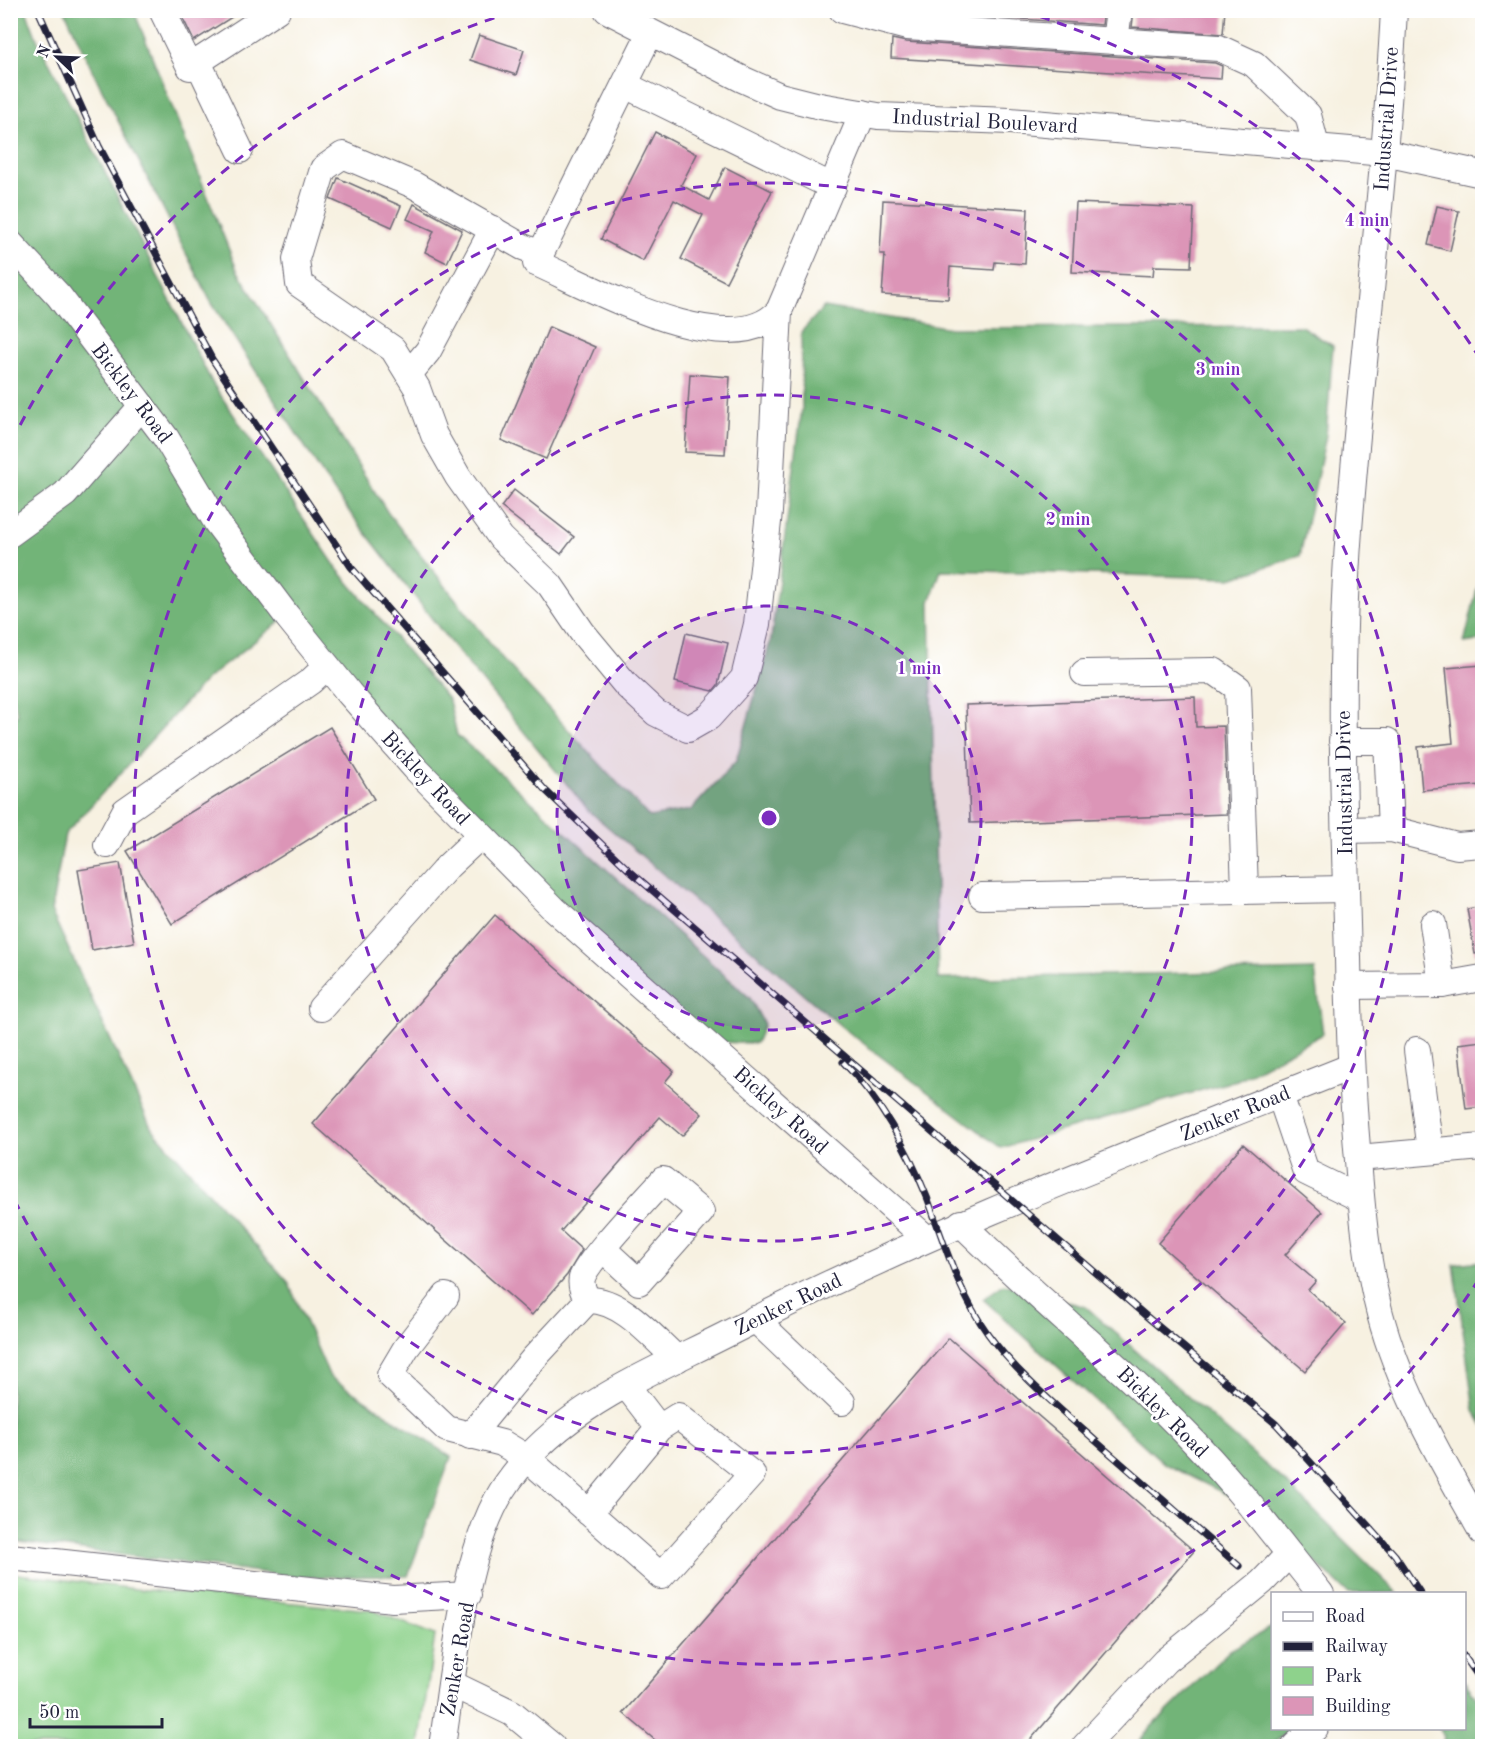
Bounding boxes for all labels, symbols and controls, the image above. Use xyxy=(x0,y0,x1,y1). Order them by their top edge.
north arrow xyxy=(27,27,87,87)
text: N xyxy=(35,42,55,61)
street label: Industrial Drive xyxy=(1372,46,1403,192)
street label: Industrial Boulevard xyxy=(891,107,1079,138)
text: 4 min xyxy=(1344,212,1390,230)
street label: Bickley Road xyxy=(86,340,175,448)
text: 3 min xyxy=(1195,361,1241,379)
text: 2 min xyxy=(1045,511,1091,529)
text: 1 min xyxy=(896,660,942,678)
street label: Industrial Drive xyxy=(1334,710,1357,856)
street label: Bickley Road xyxy=(377,728,473,830)
centre of rings xyxy=(759,808,779,828)
street label: Bickley Road xyxy=(729,1063,831,1159)
street label: Zenker Road xyxy=(1178,1083,1294,1146)
street label: Zenker Road xyxy=(732,1270,846,1340)
street label: Bickley Road xyxy=(1112,1363,1212,1463)
legend xyxy=(1271,1592,1466,1730)
street label: Zenker Road xyxy=(438,1600,479,1718)
text: Road xyxy=(1325,1608,1365,1626)
text: Railway xyxy=(1325,1638,1388,1656)
text: Park xyxy=(1325,1668,1362,1686)
scale bar xyxy=(30,1691,162,1729)
text: Building xyxy=(1325,1698,1391,1716)
text: 50 m xyxy=(39,1704,79,1722)

